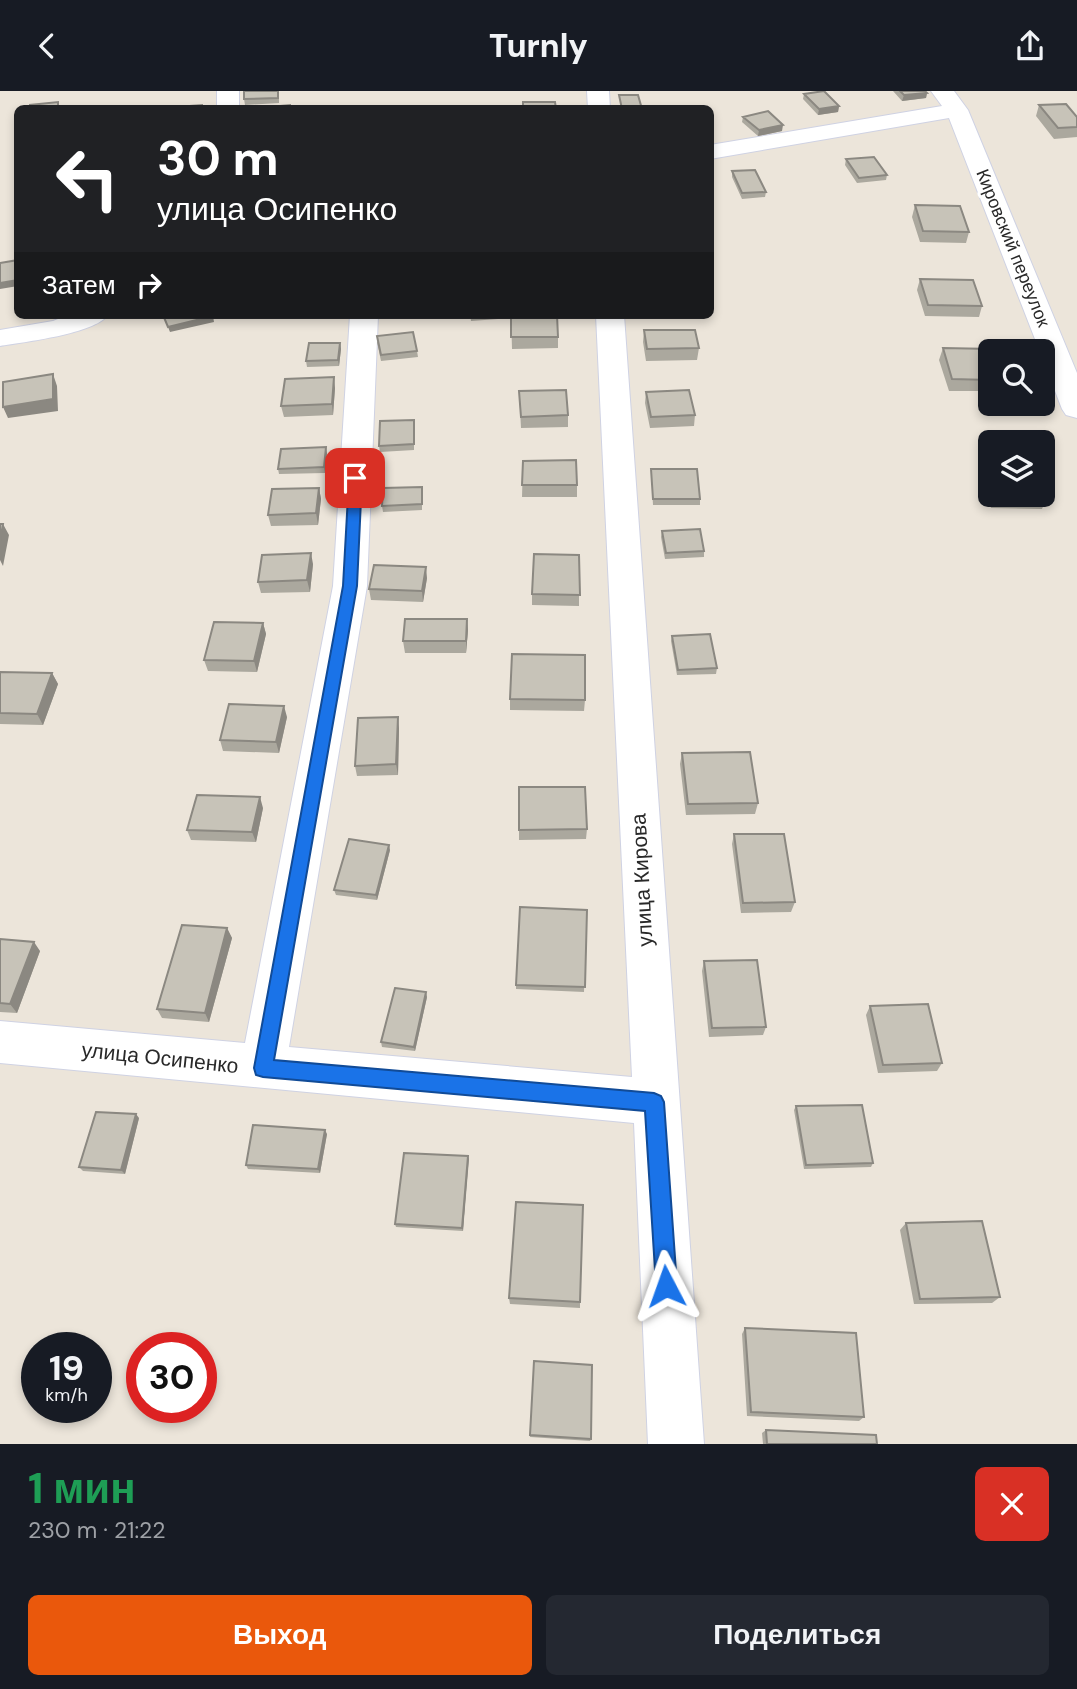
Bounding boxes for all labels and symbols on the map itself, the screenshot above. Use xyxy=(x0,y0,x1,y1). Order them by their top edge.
street label: Кировский переулок xyxy=(970,165,1056,331)
pin xyxy=(325,448,385,508)
street label: улица Кирова xyxy=(625,812,659,947)
street label: улица Осипенко xyxy=(80,1036,240,1080)
position arrow xyxy=(629,1249,703,1323)
speed limit sign: 30 xyxy=(126,1332,217,1423)

